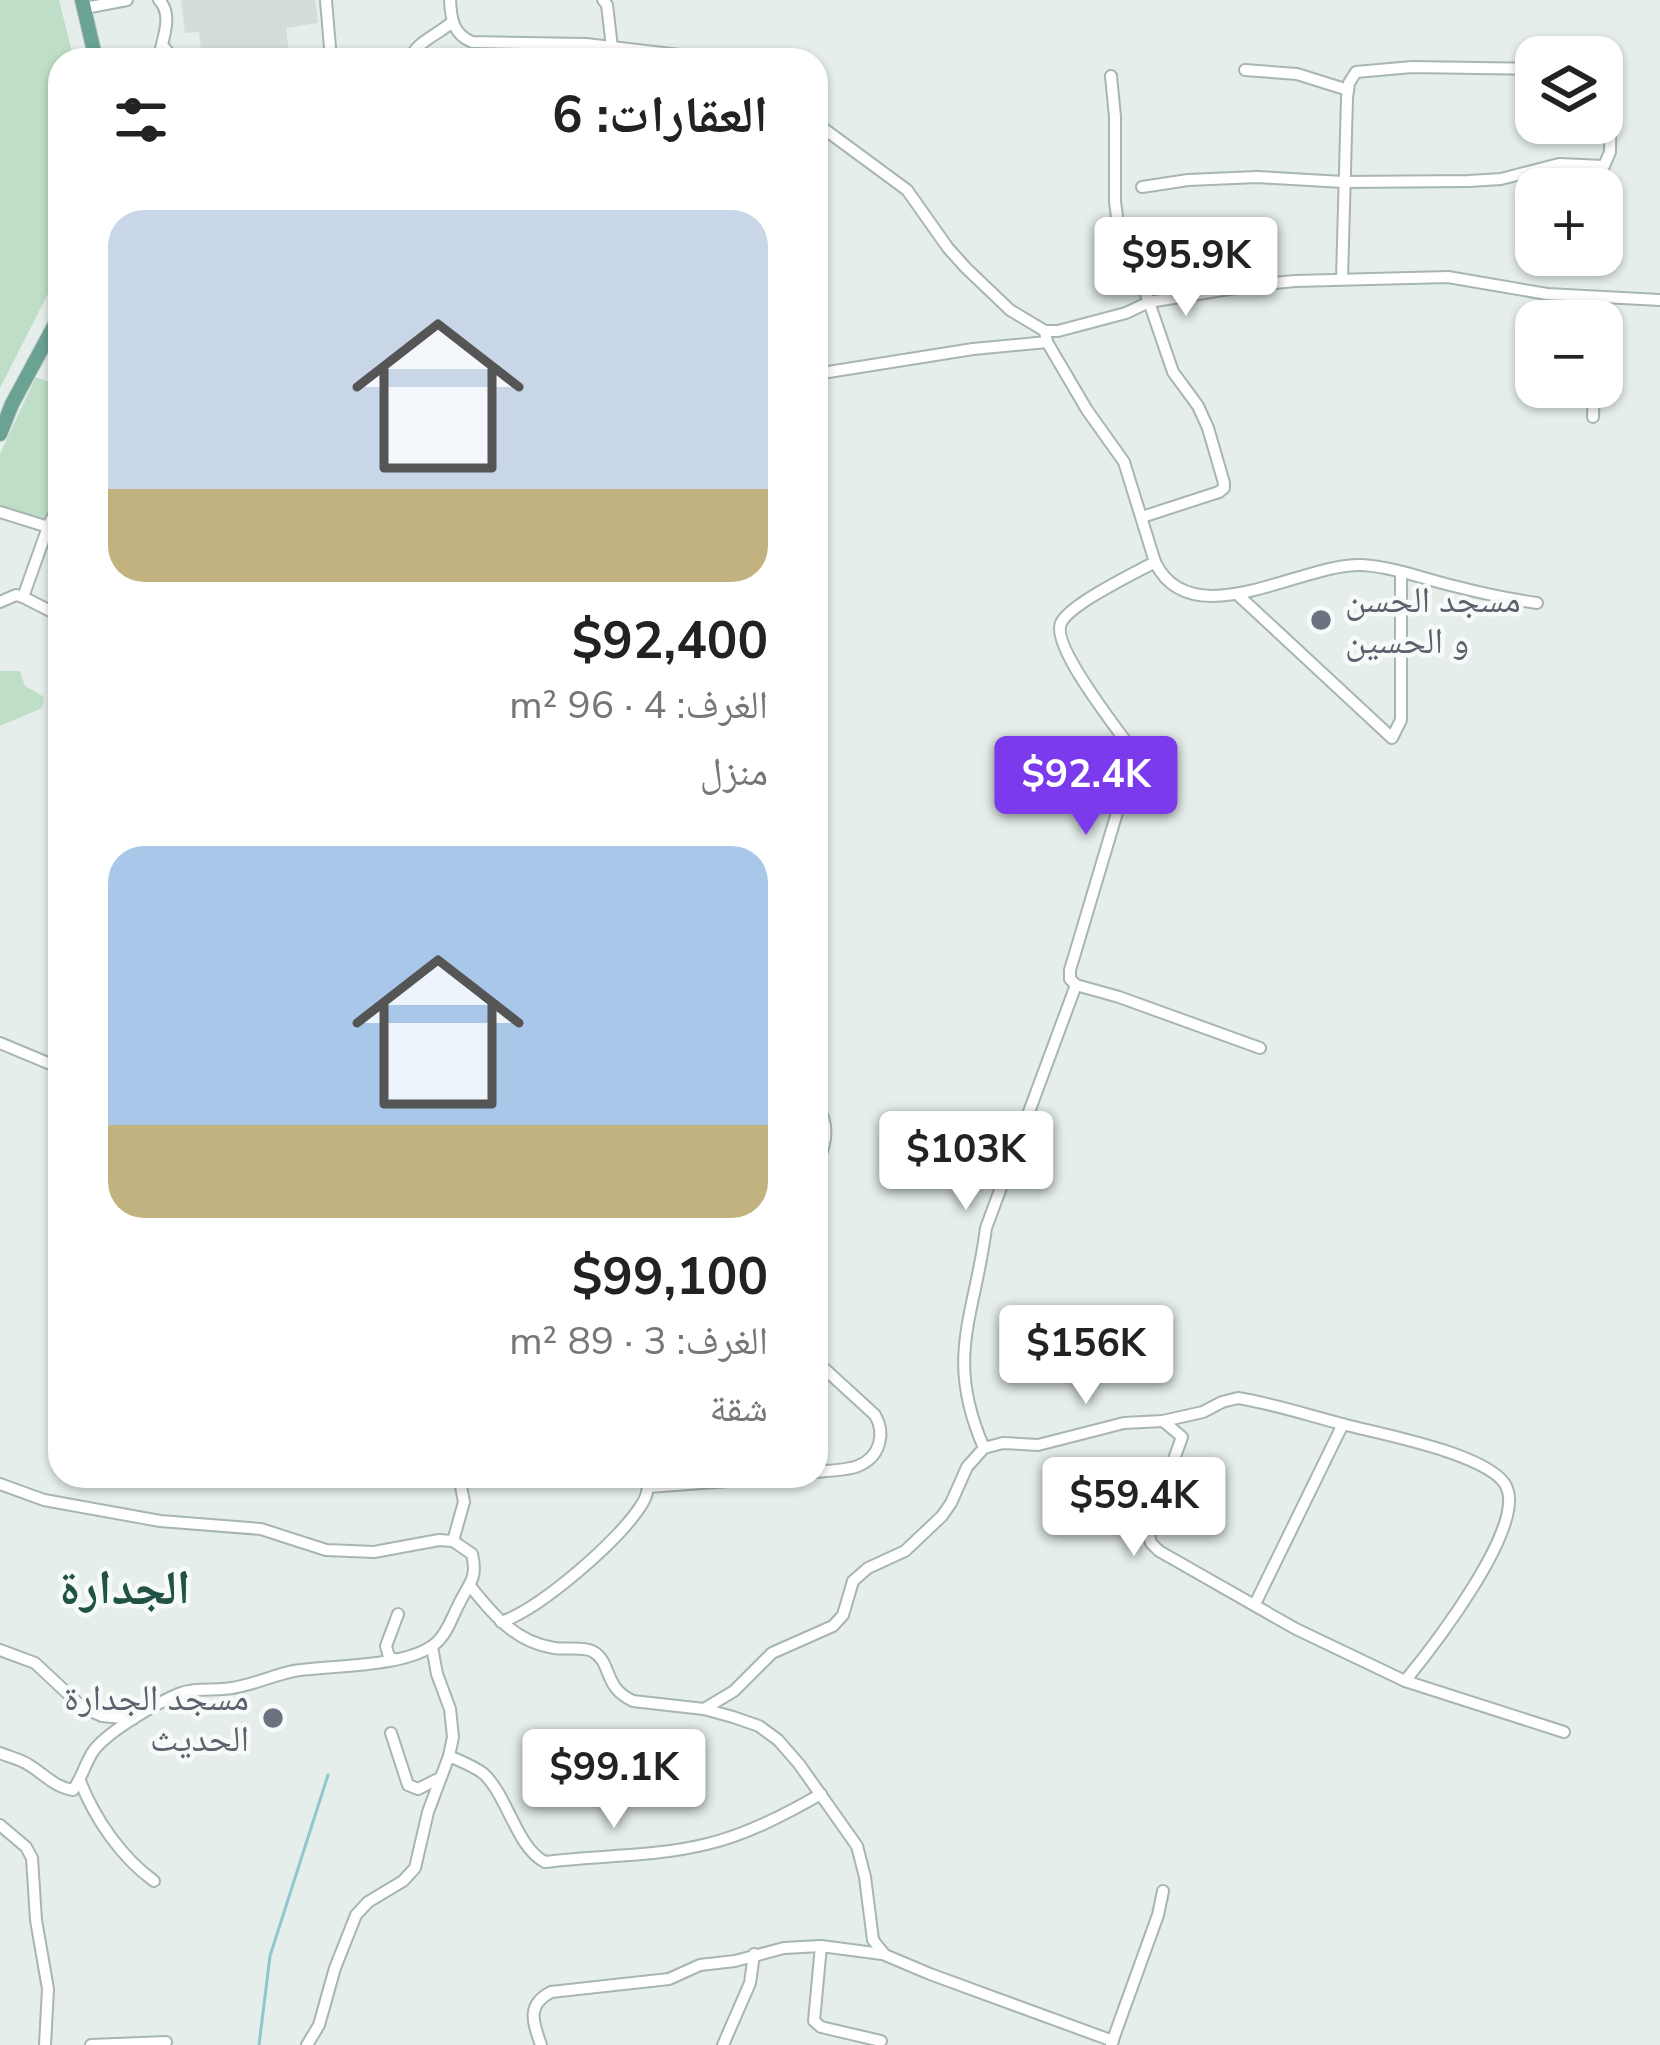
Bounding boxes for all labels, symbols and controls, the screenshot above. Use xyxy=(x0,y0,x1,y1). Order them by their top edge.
map controls xyxy=(1515,36,1623,408)
button: layers xyxy=(1515,36,1623,144)
text: العقارات: 6 xyxy=(552,80,768,150)
icon: filters xyxy=(108,87,174,153)
button: + xyxy=(1515,168,1623,276)
pin: $95.9K xyxy=(1088,217,1284,319)
text: $95.9K xyxy=(1121,229,1251,282)
icon: home xyxy=(330,288,546,504)
button: − xyxy=(1515,300,1623,408)
place label: مسجد الحسن و الحسين xyxy=(1345,576,1521,666)
text: $92,400 xyxy=(572,606,768,676)
marker: مسجد الحسن و الحسين xyxy=(1308,607,1334,633)
text: الغرف: 4 · 96 m² xyxy=(509,679,768,732)
pin: $92.4K xyxy=(988,736,1184,838)
text: منزل xyxy=(700,746,768,799)
text: $92.4K xyxy=(1021,748,1151,801)
icon: home xyxy=(330,924,546,1140)
pin: $103K xyxy=(882,1111,1050,1213)
text: $103K xyxy=(906,1123,1026,1176)
text: $99,100 xyxy=(572,1242,768,1312)
pin: $156K xyxy=(1002,1305,1170,1407)
text: الغرف: 3 · 89 m² xyxy=(509,1315,768,1368)
text: $156K xyxy=(1026,1317,1146,1370)
text: شقة xyxy=(710,1382,768,1435)
pin: $59.4K xyxy=(1036,1457,1232,1559)
text: $59.4K xyxy=(1069,1469,1199,1522)
district label: الجدارة xyxy=(60,1555,191,1621)
place label: مسجد الجدارة الحديث xyxy=(64,1674,249,1764)
marker: مسجد الجدارة الحديث xyxy=(260,1705,286,1731)
pin: $99.1K xyxy=(516,1729,712,1831)
text: $99.1K xyxy=(549,1741,679,1794)

